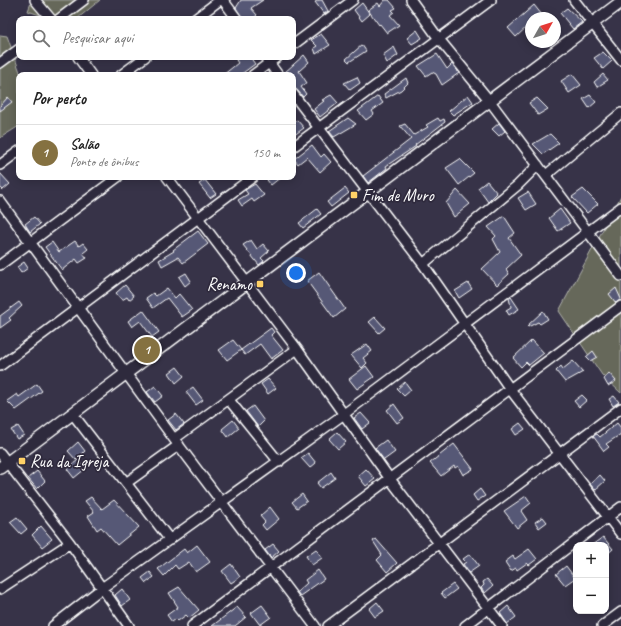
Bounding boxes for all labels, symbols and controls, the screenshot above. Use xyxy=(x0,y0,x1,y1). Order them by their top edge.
north arrow xyxy=(525,12,561,48)
search box xyxy=(16,16,296,60)
icon: search xyxy=(30,27,52,49)
text: Pesquisar aqui xyxy=(62,29,133,48)
text: Por perto xyxy=(32,88,86,109)
text: Salão xyxy=(70,135,99,154)
text: 1 xyxy=(42,145,48,161)
text: 150 m xyxy=(252,145,280,161)
text: Ponto de ônibus xyxy=(70,154,138,170)
place label: Fim de Muro xyxy=(362,185,435,206)
marker: Fim de Muro xyxy=(349,190,359,200)
your location xyxy=(286,263,306,283)
place label: Renamo xyxy=(207,274,253,295)
marker: Renamo xyxy=(255,279,265,289)
pin: 1 xyxy=(134,335,160,365)
place label: Rua da Igreja xyxy=(30,451,110,472)
marker: Rua da Igreja xyxy=(17,456,27,466)
map controls xyxy=(573,542,609,614)
button: + xyxy=(573,542,609,578)
button: − xyxy=(573,578,609,614)

